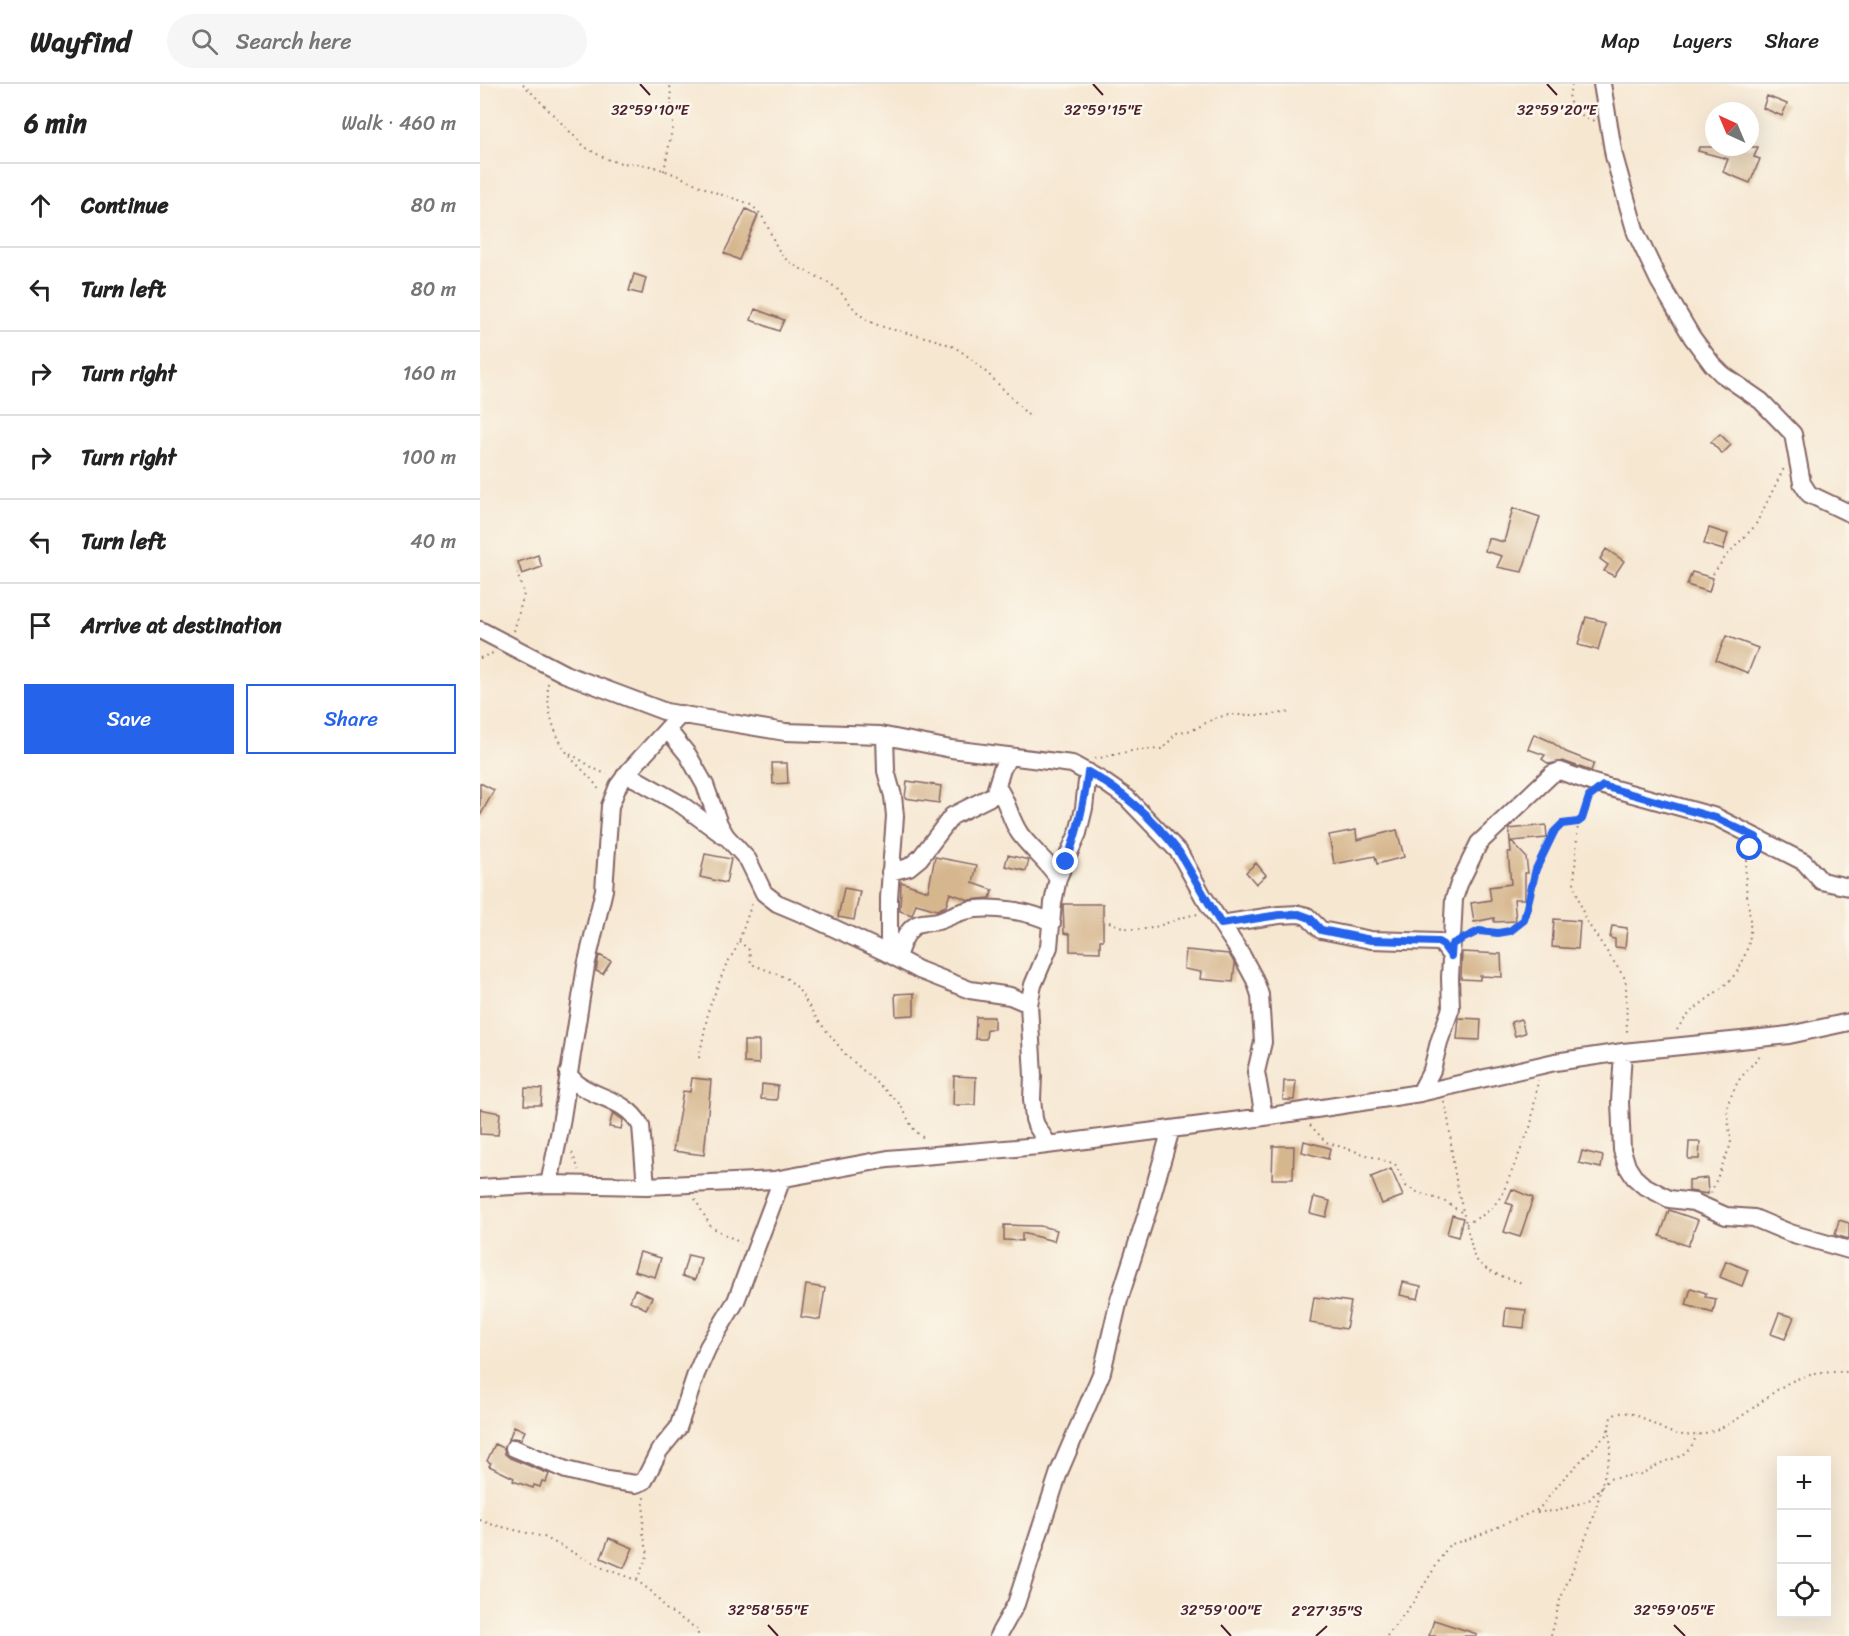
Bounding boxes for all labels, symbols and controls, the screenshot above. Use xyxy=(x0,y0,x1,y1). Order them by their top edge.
search box xyxy=(167,14,587,68)
text: Wayfind xyxy=(30,17,131,66)
text: Search here xyxy=(236,22,352,61)
text: Map xyxy=(1601,22,1640,60)
text: Layers xyxy=(1673,22,1732,60)
text: Share xyxy=(1765,22,1819,60)
icon: search xyxy=(188,25,221,58)
text: 32°59'10"E xyxy=(611,97,691,123)
text: 32°59'15"E xyxy=(1064,97,1143,123)
text: 32°59'20"E xyxy=(1517,97,1599,123)
text: 6 min xyxy=(24,100,87,146)
north arrow xyxy=(1705,102,1759,156)
text: Walk · 460 m xyxy=(341,106,456,141)
text: Continue xyxy=(81,186,169,225)
text: 80 m xyxy=(411,188,456,223)
icon: ahead xyxy=(24,189,57,222)
text: Turn left xyxy=(81,270,166,309)
text: 80 m xyxy=(411,272,456,307)
icon: left xyxy=(24,273,57,306)
text: Turn right xyxy=(81,354,176,393)
text: 160 m xyxy=(403,356,456,391)
icon: right xyxy=(24,357,57,390)
text: Turn right xyxy=(81,438,176,477)
text: 100 m xyxy=(402,440,456,475)
icon: right xyxy=(24,441,57,474)
text: Turn left xyxy=(81,522,166,561)
text: 40 m xyxy=(410,524,456,559)
icon: left xyxy=(24,525,57,558)
text: Arrive at destination xyxy=(81,606,282,645)
icon: arrive xyxy=(24,609,57,642)
button: Save xyxy=(24,684,234,754)
button: Share xyxy=(246,684,456,754)
route start xyxy=(1736,834,1762,860)
route end xyxy=(1052,848,1078,874)
map controls xyxy=(1777,1456,1831,1618)
button: + xyxy=(1777,1456,1831,1510)
button: − xyxy=(1777,1510,1831,1564)
button: locate xyxy=(1777,1564,1831,1618)
text: 32°58'55"E xyxy=(728,1597,810,1623)
text: 32°59'00"E xyxy=(1181,1597,1263,1623)
text: 32°59'05"E xyxy=(1634,1597,1716,1623)
text: 2°27'35"S xyxy=(1292,1598,1363,1624)

